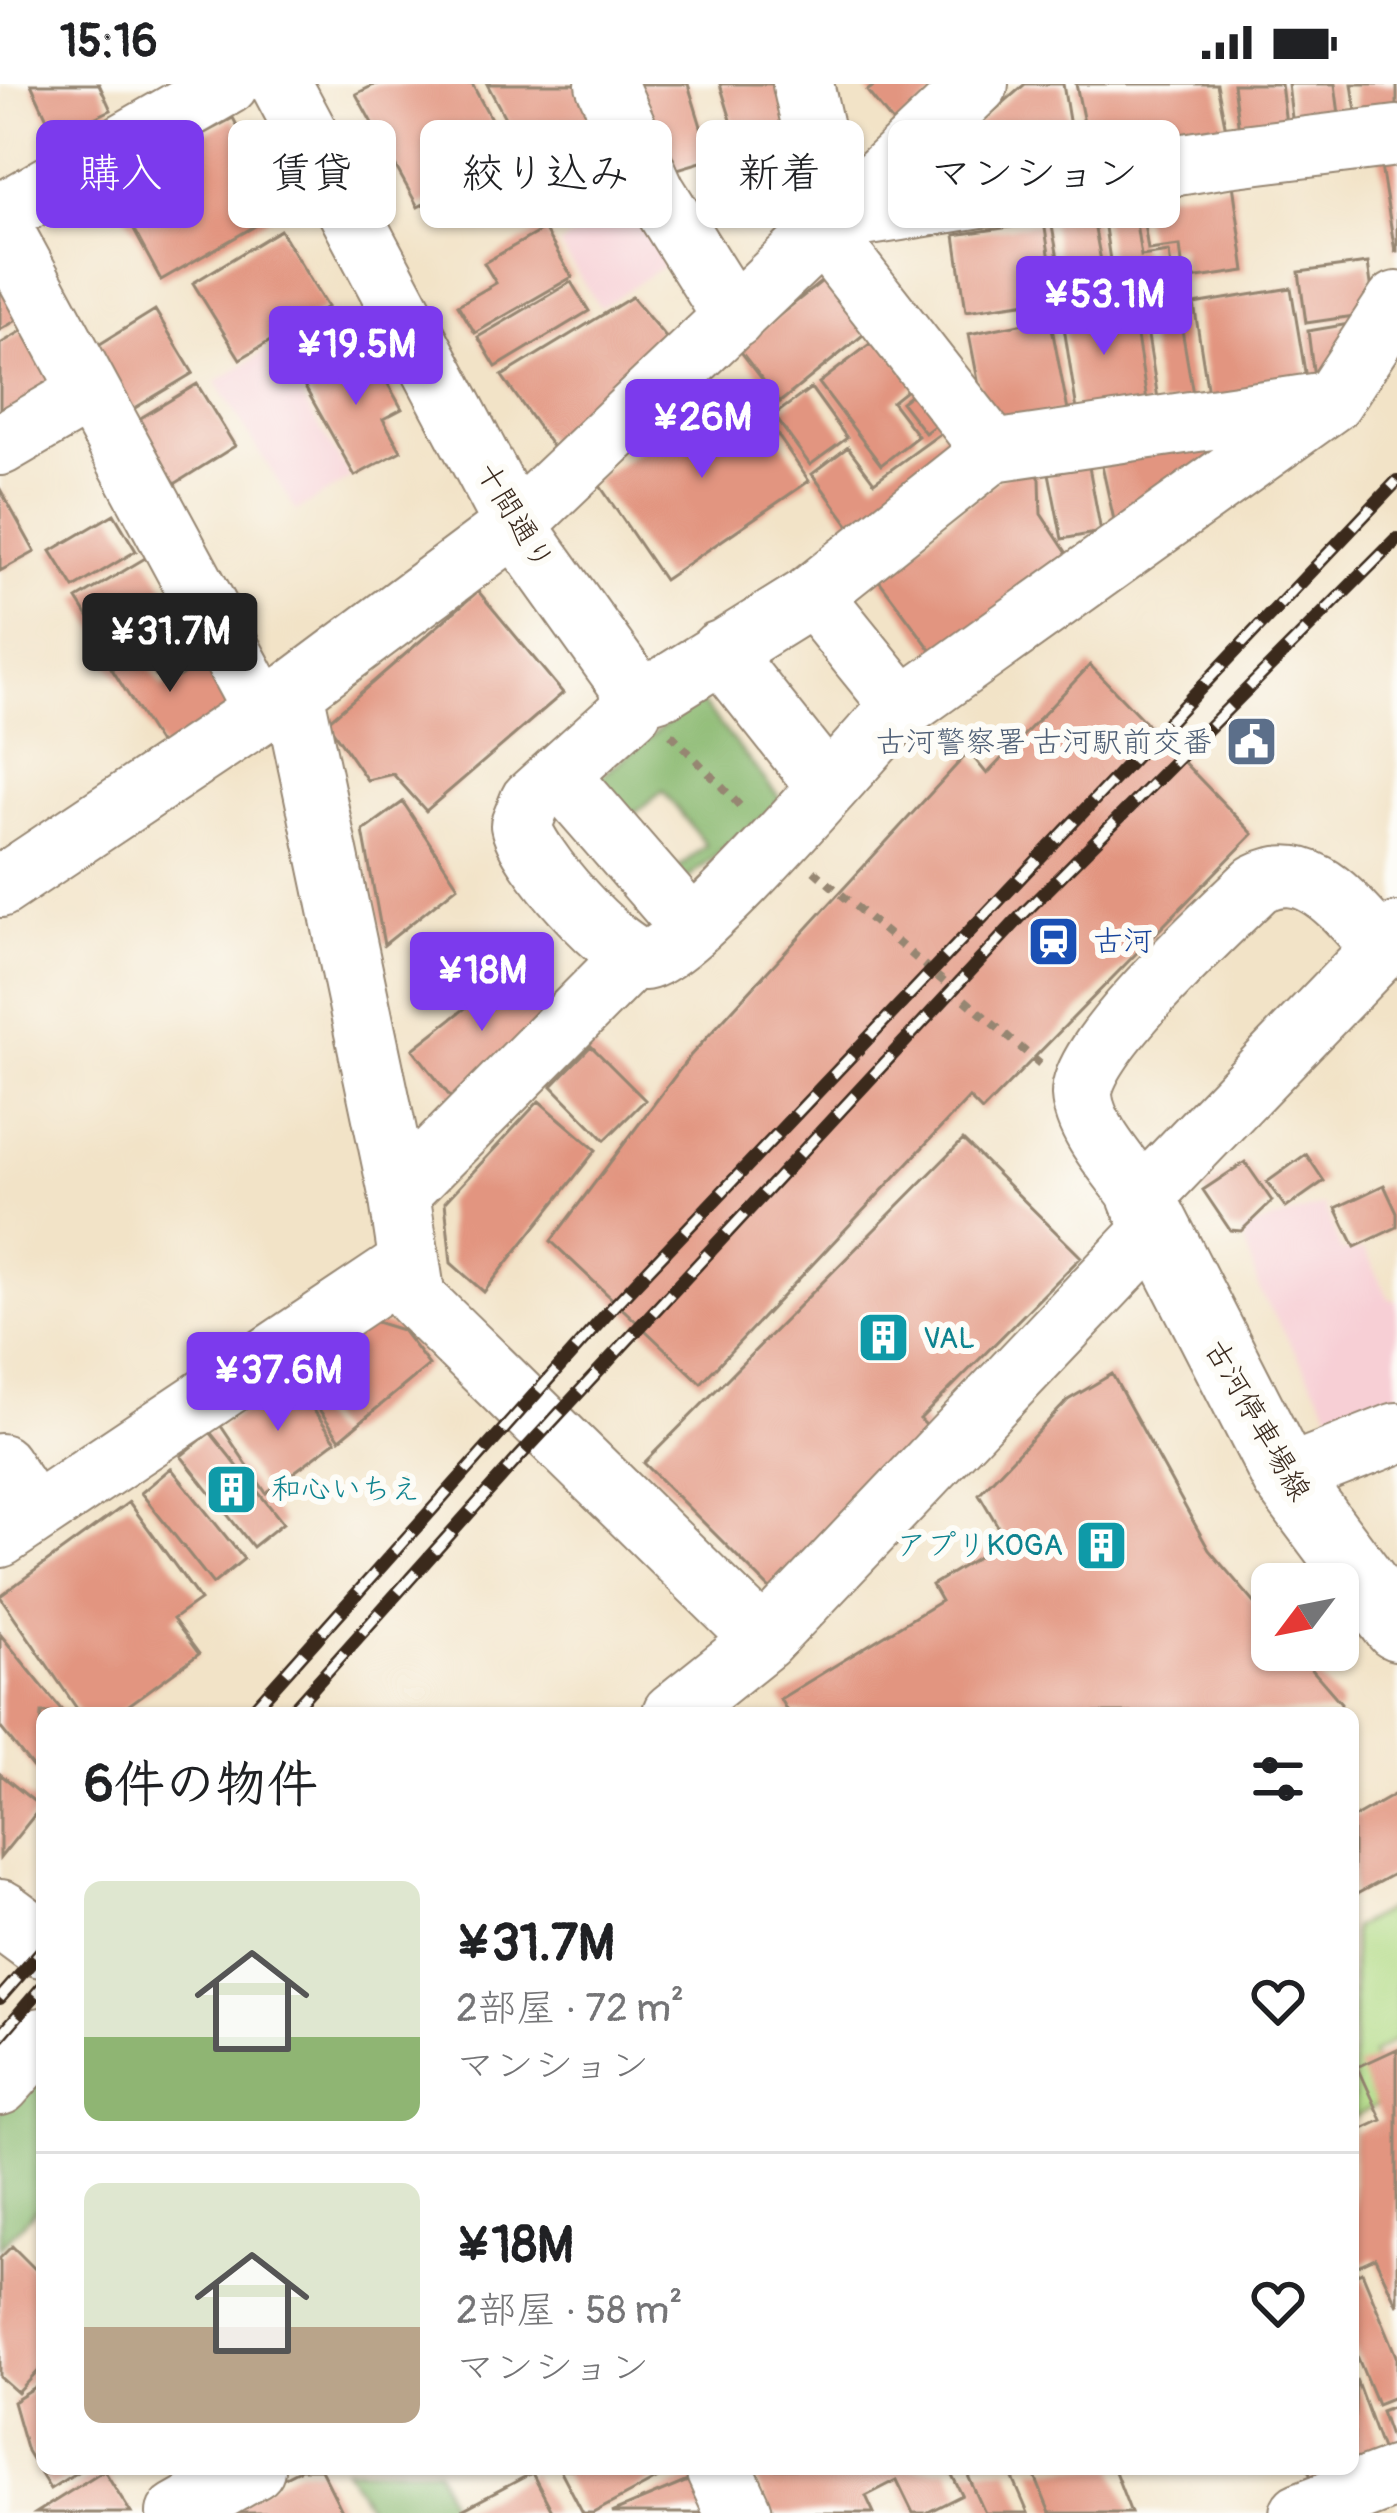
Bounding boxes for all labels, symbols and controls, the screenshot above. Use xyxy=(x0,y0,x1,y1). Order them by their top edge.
text: 15:16 xyxy=(60,14,158,70)
chip: 購入 xyxy=(36,120,204,228)
chip: 賃貸 xyxy=(228,120,396,228)
chip: 絞り込み xyxy=(420,120,672,228)
chip: 新着 xyxy=(696,120,864,228)
chip: マンション xyxy=(888,120,1180,228)
pin: ¥53.1M xyxy=(1006,256,1202,358)
text: ¥53.1M xyxy=(1043,270,1165,319)
pin: ¥19.5M xyxy=(258,306,454,408)
text: ¥19.5M xyxy=(296,320,416,369)
pin: ¥26M xyxy=(631,379,773,481)
text: ¥26M xyxy=(652,393,752,442)
street label: 十間通り xyxy=(468,455,561,577)
pin: ¥31.7M xyxy=(72,593,268,695)
text: ¥31.7M xyxy=(109,607,231,656)
public building icon: 古河警察署 古河駅前交番 xyxy=(1223,714,1279,770)
place label: 古河警察署 古河駅前交番 xyxy=(875,724,1212,761)
station icon: 古河 xyxy=(1026,913,1082,969)
place label: 古河 xyxy=(1093,923,1153,960)
pin: ¥18M xyxy=(411,932,553,1034)
text: ¥18M xyxy=(437,946,527,995)
building icon: VAL xyxy=(856,1310,912,1366)
place label: VAL xyxy=(923,1320,975,1357)
pin: ¥37.6M xyxy=(180,1332,376,1434)
street label: 古河停車場線 xyxy=(1197,1333,1319,1507)
text: ¥37.6M xyxy=(214,1346,342,1395)
building icon: 和心いちえ xyxy=(204,1461,260,1517)
place label: 和心いちえ xyxy=(271,1471,421,1508)
building icon: アプリKOGA xyxy=(1074,1517,1130,1573)
place label: アプリKOGA xyxy=(897,1527,1063,1564)
north arrow xyxy=(1251,1563,1359,1671)
map controls xyxy=(1251,1563,1359,1671)
icon: filters xyxy=(1245,1746,1311,1812)
text: 6件の物件 xyxy=(84,1753,318,1817)
text: ¥31.7M xyxy=(456,1912,615,1976)
icon: home xyxy=(180,1929,324,2073)
icon: heart xyxy=(1245,1968,1311,2034)
text: 2部屋 · 72 m² xyxy=(456,1984,684,2033)
text: マンション xyxy=(456,2041,649,2090)
text: ¥18M xyxy=(456,2214,574,2278)
icon: home xyxy=(180,2231,324,2375)
icon: heart xyxy=(1245,2270,1311,2336)
text: 2部屋 · 58 m² xyxy=(456,2286,683,2335)
text: マンション xyxy=(456,2343,649,2392)

